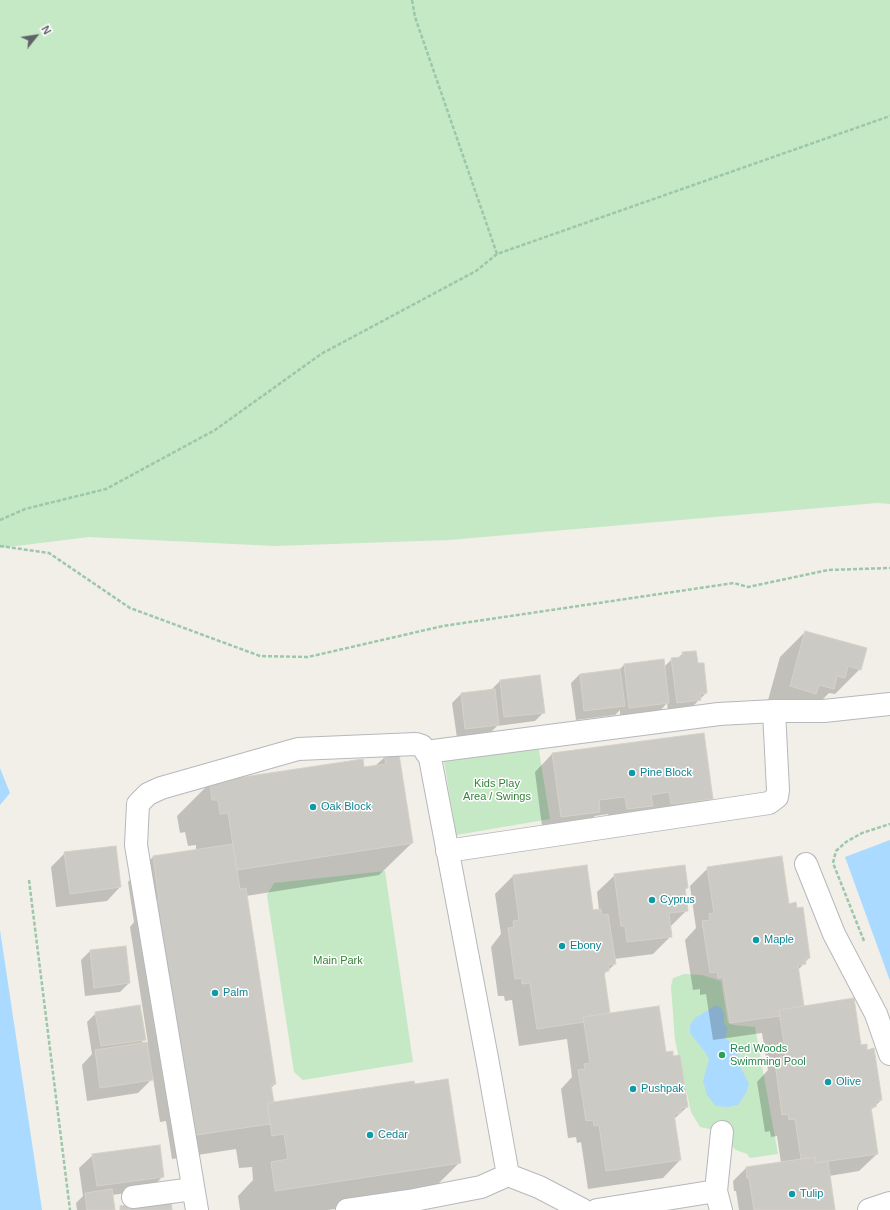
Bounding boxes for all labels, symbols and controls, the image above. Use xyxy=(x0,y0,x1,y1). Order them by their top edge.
north arrow xyxy=(16,16,56,56)
text: N xyxy=(39,24,54,36)
place label: Pine Block xyxy=(640,766,692,780)
marker: Pine Block xyxy=(627,768,637,778)
park label: Kids Play Area / Swings xyxy=(463,777,531,803)
place label: Oak Block xyxy=(321,800,371,814)
marker: Oak Block xyxy=(308,802,318,812)
place label: Cyprus xyxy=(660,893,695,907)
marker: Cyprus xyxy=(647,895,657,905)
place label: Maple xyxy=(764,933,794,947)
marker: Maple xyxy=(751,935,761,945)
place label: Ebony xyxy=(570,939,601,953)
marker: Ebony xyxy=(557,941,567,951)
park label: Main Park xyxy=(313,954,363,968)
place label: Palm xyxy=(223,986,248,1000)
marker: Palm xyxy=(210,988,220,998)
place label: Red Woods Swimming Pool xyxy=(730,1042,806,1068)
marker: Red Woods Swimming Pool xyxy=(717,1050,727,1060)
place label: Olive xyxy=(836,1075,861,1089)
marker: Olive xyxy=(823,1077,833,1087)
place label: Pushpak xyxy=(641,1082,684,1096)
marker: Pushpak xyxy=(628,1084,638,1094)
place label: Cedar xyxy=(378,1128,408,1142)
marker: Cedar xyxy=(365,1130,375,1140)
place label: Tulip xyxy=(800,1187,823,1201)
marker: Tulip xyxy=(787,1189,797,1199)

